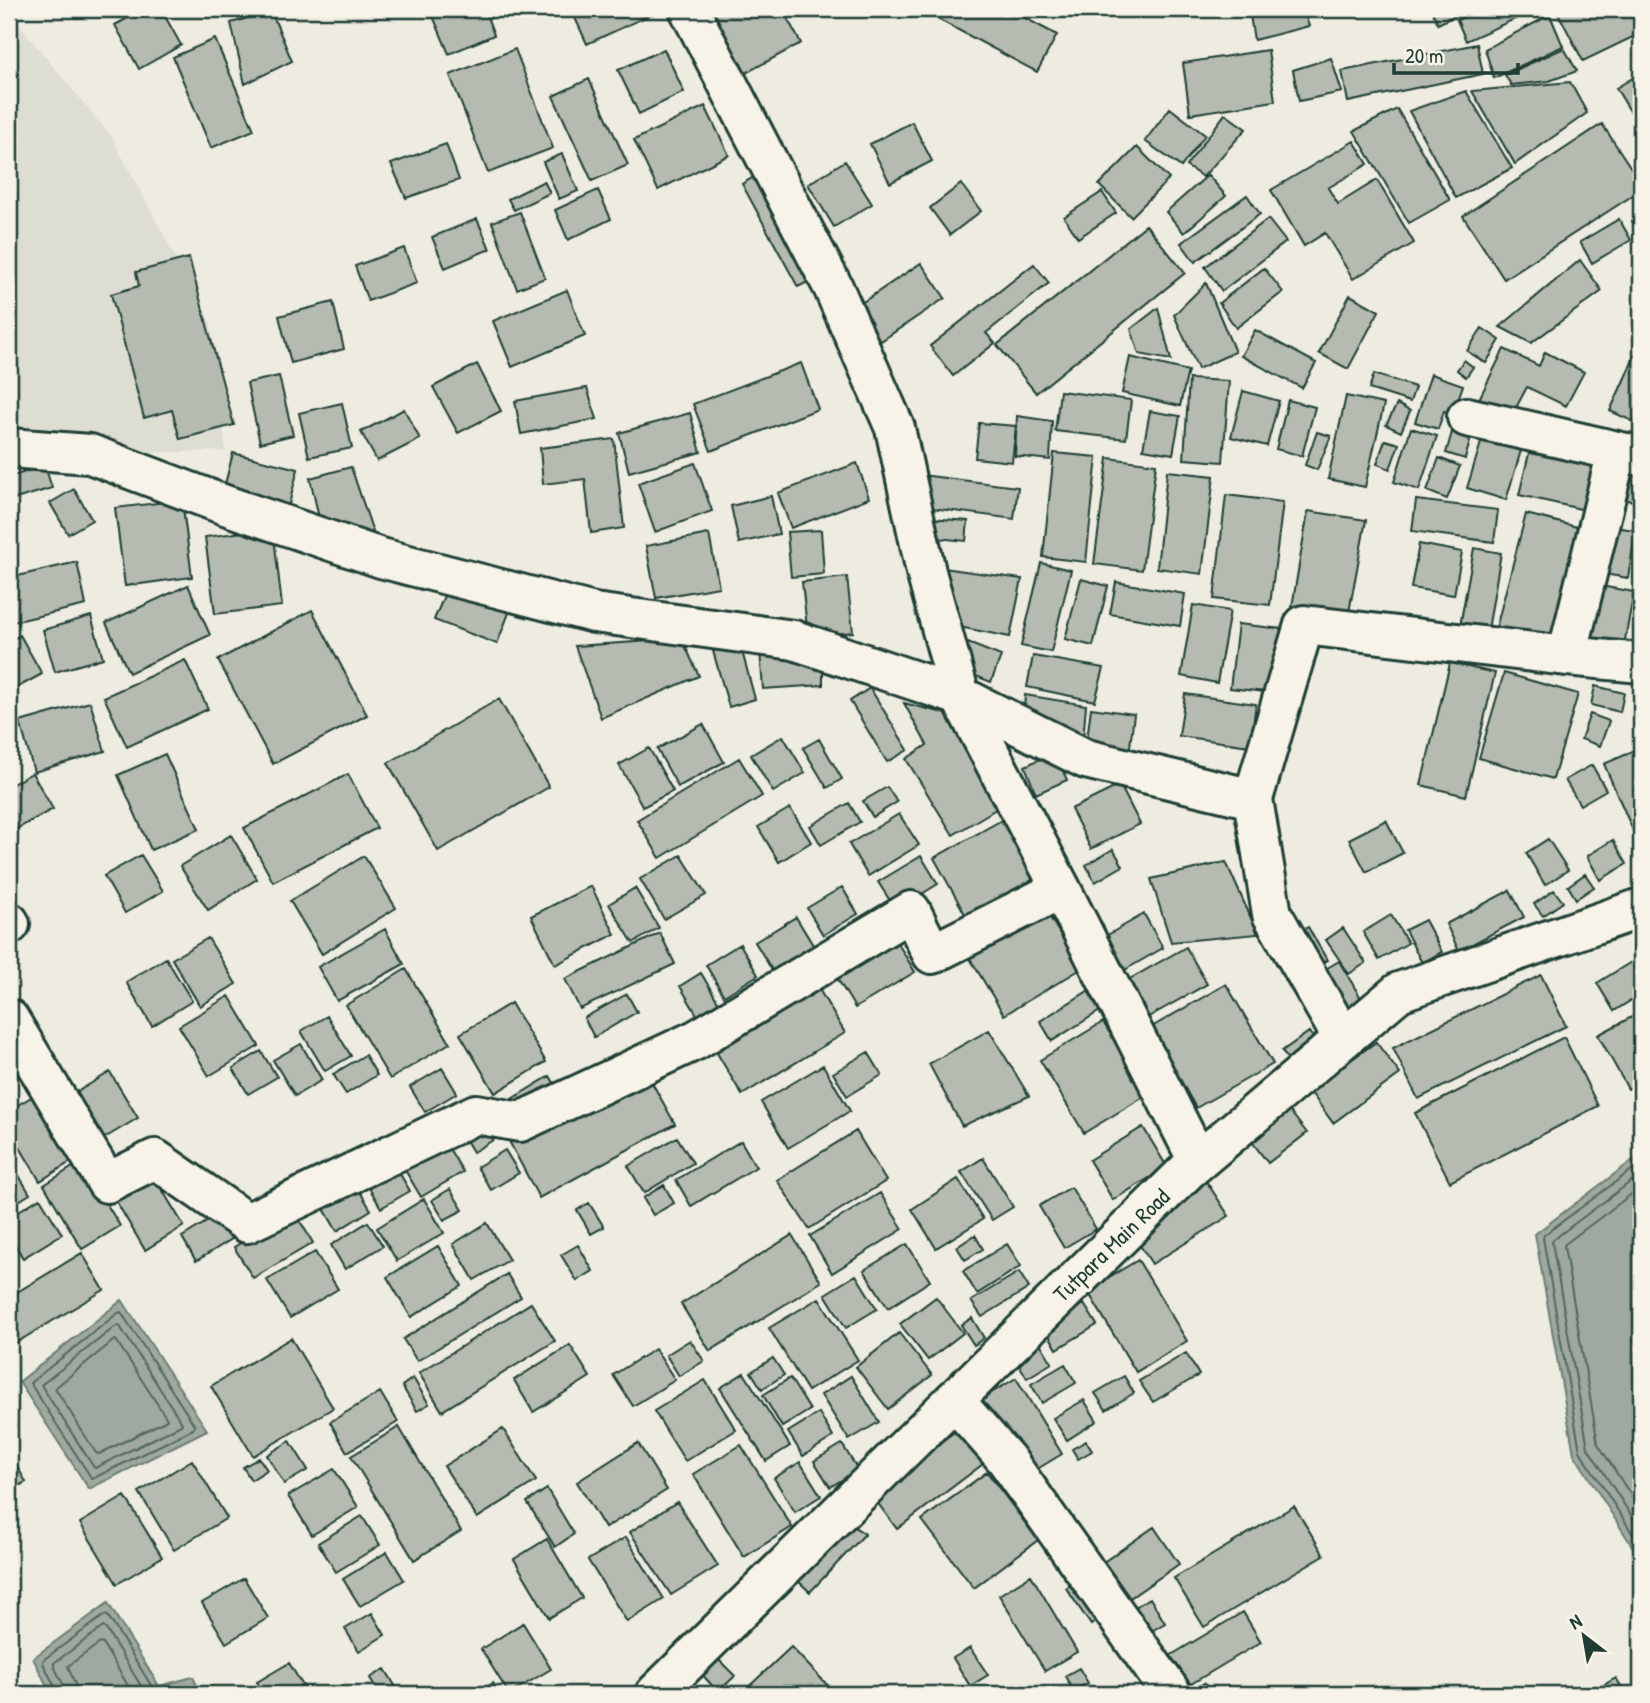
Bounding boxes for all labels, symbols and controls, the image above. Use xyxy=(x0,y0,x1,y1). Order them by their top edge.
scale bar xyxy=(1394,32,1519,76)
text: 20 m xyxy=(1405,41,1443,70)
street label: Tutpara Main Road xyxy=(1046,1181,1176,1309)
north arrow xyxy=(1548,1602,1618,1672)
text: N xyxy=(1564,1608,1586,1635)

